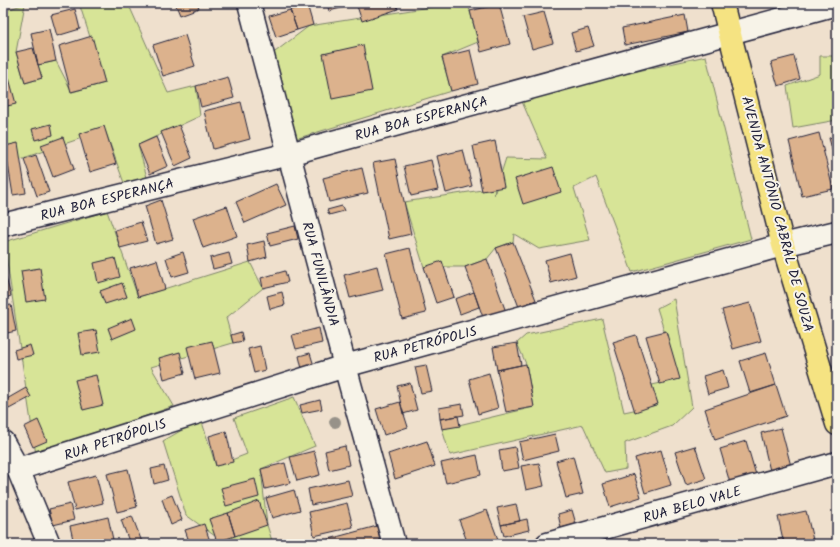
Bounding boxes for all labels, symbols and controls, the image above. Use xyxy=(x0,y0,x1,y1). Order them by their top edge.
street label: RUA BOA ESPERANÇA xyxy=(352,91,490,147)
street label: AVENIDA ANTÔNIO CABRAL DE SOUZA xyxy=(735,94,819,335)
street label: RUA BOA ESPERANÇA xyxy=(38,173,176,227)
street label: RUA FUNILÂNDIA xyxy=(295,219,345,329)
street label: RUA PETRÓPOLIS xyxy=(371,320,480,369)
street label: RUA PETRÓPOLIS xyxy=(61,413,170,467)
street label: RUA BELO VALE xyxy=(640,480,745,530)

